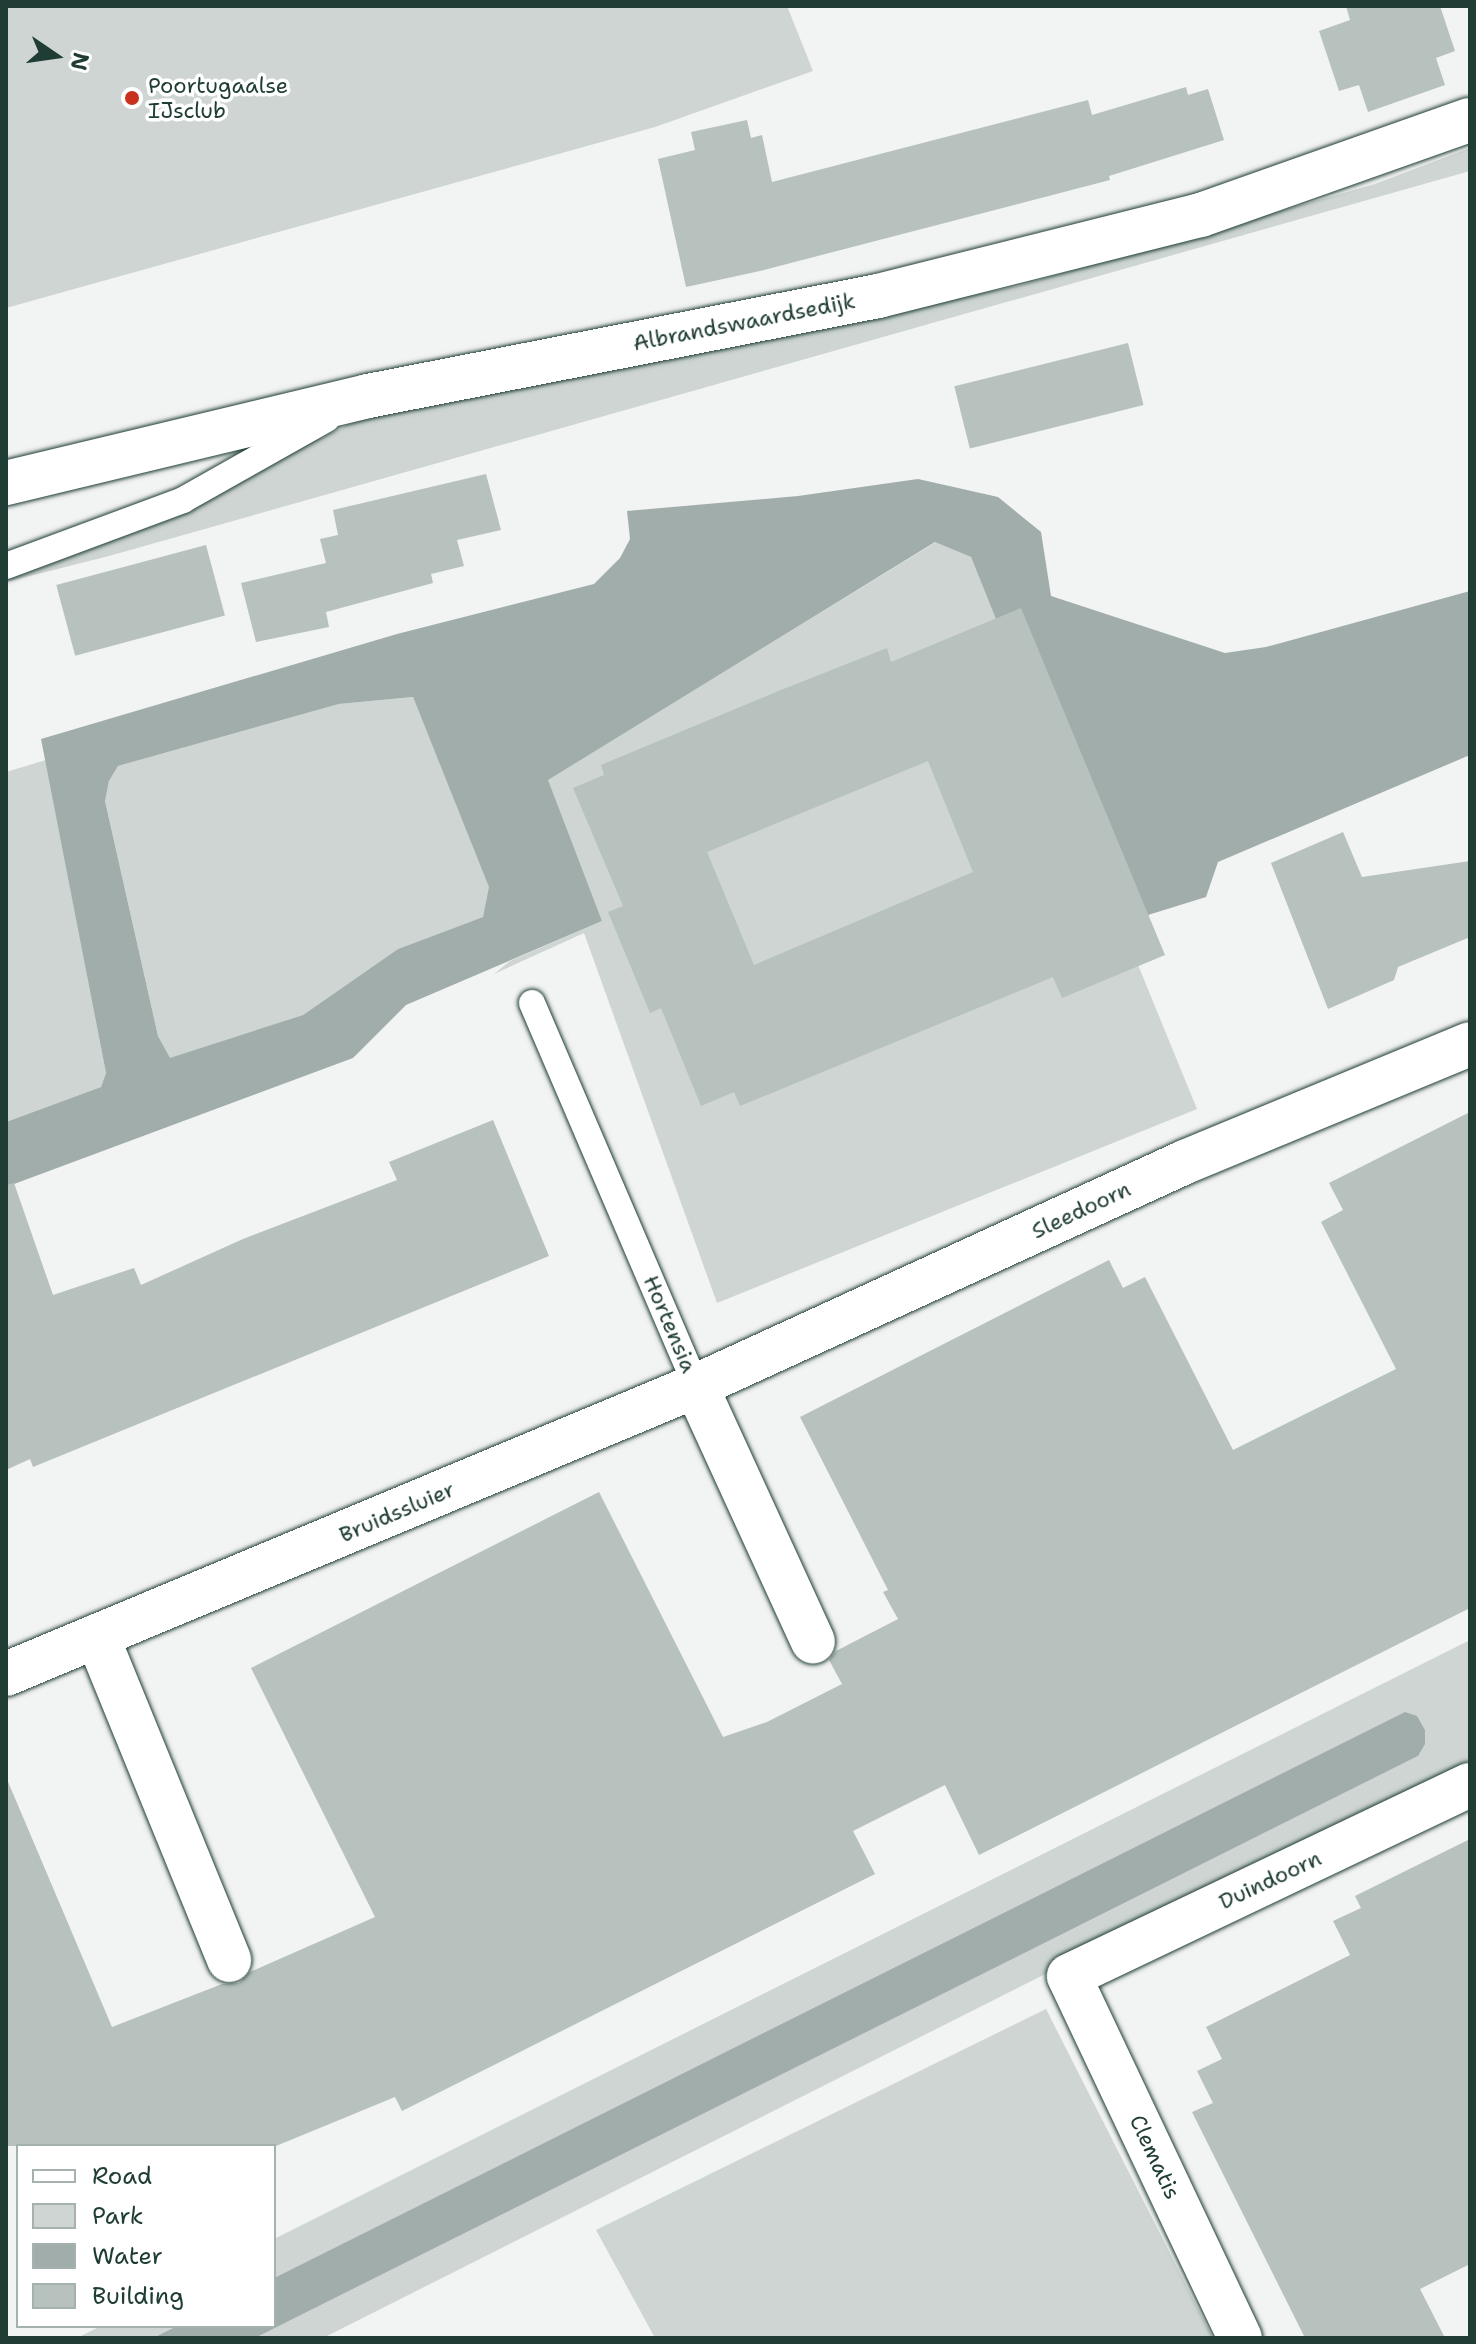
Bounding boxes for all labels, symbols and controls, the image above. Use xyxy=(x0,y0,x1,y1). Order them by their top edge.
north arrow xyxy=(16,16,96,96)
text: N xyxy=(64,50,96,73)
place label: Poortugaalse IJsclub xyxy=(148,72,288,124)
marker: Poortugaalse IJsclub xyxy=(123,89,141,107)
street label: Albrandswaardsedijk xyxy=(631,287,857,357)
street label: Sleedoorn xyxy=(1027,1176,1135,1244)
street label: Hortensia xyxy=(638,1271,702,1377)
street label: Bruidssluier xyxy=(335,1476,459,1548)
street label: Duindoorn xyxy=(1215,1845,1325,1915)
street label: Clematis xyxy=(1124,2111,1186,2203)
legend xyxy=(16,2144,276,2328)
text: Road xyxy=(92,2160,152,2192)
text: Park xyxy=(92,2200,144,2232)
text: Water xyxy=(92,2240,163,2272)
text: Building xyxy=(92,2280,184,2312)

